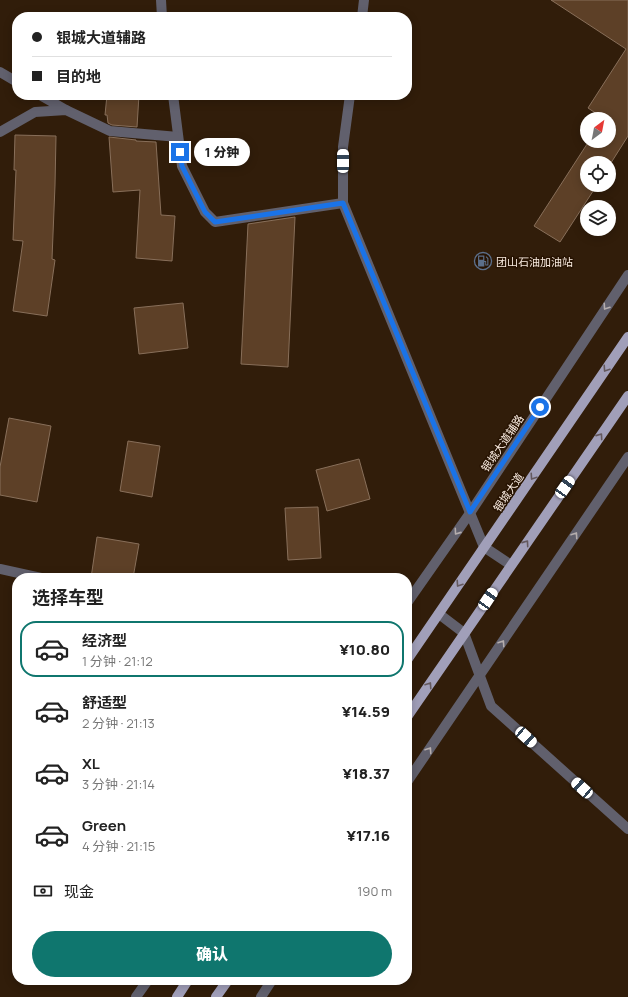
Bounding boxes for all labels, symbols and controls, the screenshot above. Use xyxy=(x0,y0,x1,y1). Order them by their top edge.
text: 银城大道辅路 xyxy=(56,27,146,48)
text: 目的地 xyxy=(56,66,101,87)
north arrow xyxy=(580,112,616,148)
map controls xyxy=(580,112,616,236)
callout: 1 分钟 xyxy=(194,138,250,166)
route end xyxy=(171,143,189,161)
text: 1 分钟 xyxy=(205,143,239,161)
car xyxy=(337,149,349,173)
button: locate xyxy=(580,156,616,192)
button: layers xyxy=(580,200,616,236)
fuel station icon: 团山石油加油站 xyxy=(473,251,493,271)
place label: 团山石油加油站 xyxy=(496,254,573,269)
one-way arrow xyxy=(604,303,611,310)
one-way arrow xyxy=(604,365,611,372)
route start xyxy=(531,398,549,416)
street label: 银城大道辅路 xyxy=(477,411,527,475)
one-way arrow xyxy=(595,434,602,441)
street label: 银城大道 xyxy=(489,470,527,514)
one-way arrow xyxy=(530,473,538,480)
car xyxy=(553,474,577,500)
one-way arrow xyxy=(454,528,462,535)
one-way arrow xyxy=(570,532,578,539)
one-way arrow xyxy=(521,541,528,548)
one-way arrow xyxy=(456,580,464,587)
text: 选择车型 xyxy=(32,585,104,609)
car xyxy=(476,586,500,612)
text: 经济型 xyxy=(82,630,127,651)
icon: car xyxy=(34,631,70,667)
text: ¥10.80 xyxy=(339,639,390,660)
one-way arrow xyxy=(497,640,504,647)
text: 1 分钟 · 21:12 xyxy=(82,652,153,670)
one-way arrow xyxy=(424,682,432,689)
text: 舒适型 xyxy=(82,692,127,713)
icon: car xyxy=(34,693,70,729)
text: ¥14.59 xyxy=(342,701,390,722)
text: 2 分钟 · 21:13 xyxy=(82,714,155,732)
car xyxy=(513,725,539,749)
one-way arrow xyxy=(424,747,432,754)
text: XL xyxy=(82,753,100,774)
icon: car xyxy=(34,755,70,791)
text: ¥18.37 xyxy=(343,763,390,784)
text: 3 分钟 · 21:14 xyxy=(82,775,155,793)
car xyxy=(569,776,595,800)
text: Green xyxy=(82,815,126,836)
icon: car xyxy=(34,817,70,853)
text: ¥17.16 xyxy=(346,825,390,846)
text: 4 分钟 · 21:15 xyxy=(82,837,155,855)
icon: cash xyxy=(32,880,54,902)
text: 现金 xyxy=(64,881,94,902)
text: 190 m xyxy=(357,882,392,900)
button: 确认 xyxy=(32,931,392,977)

